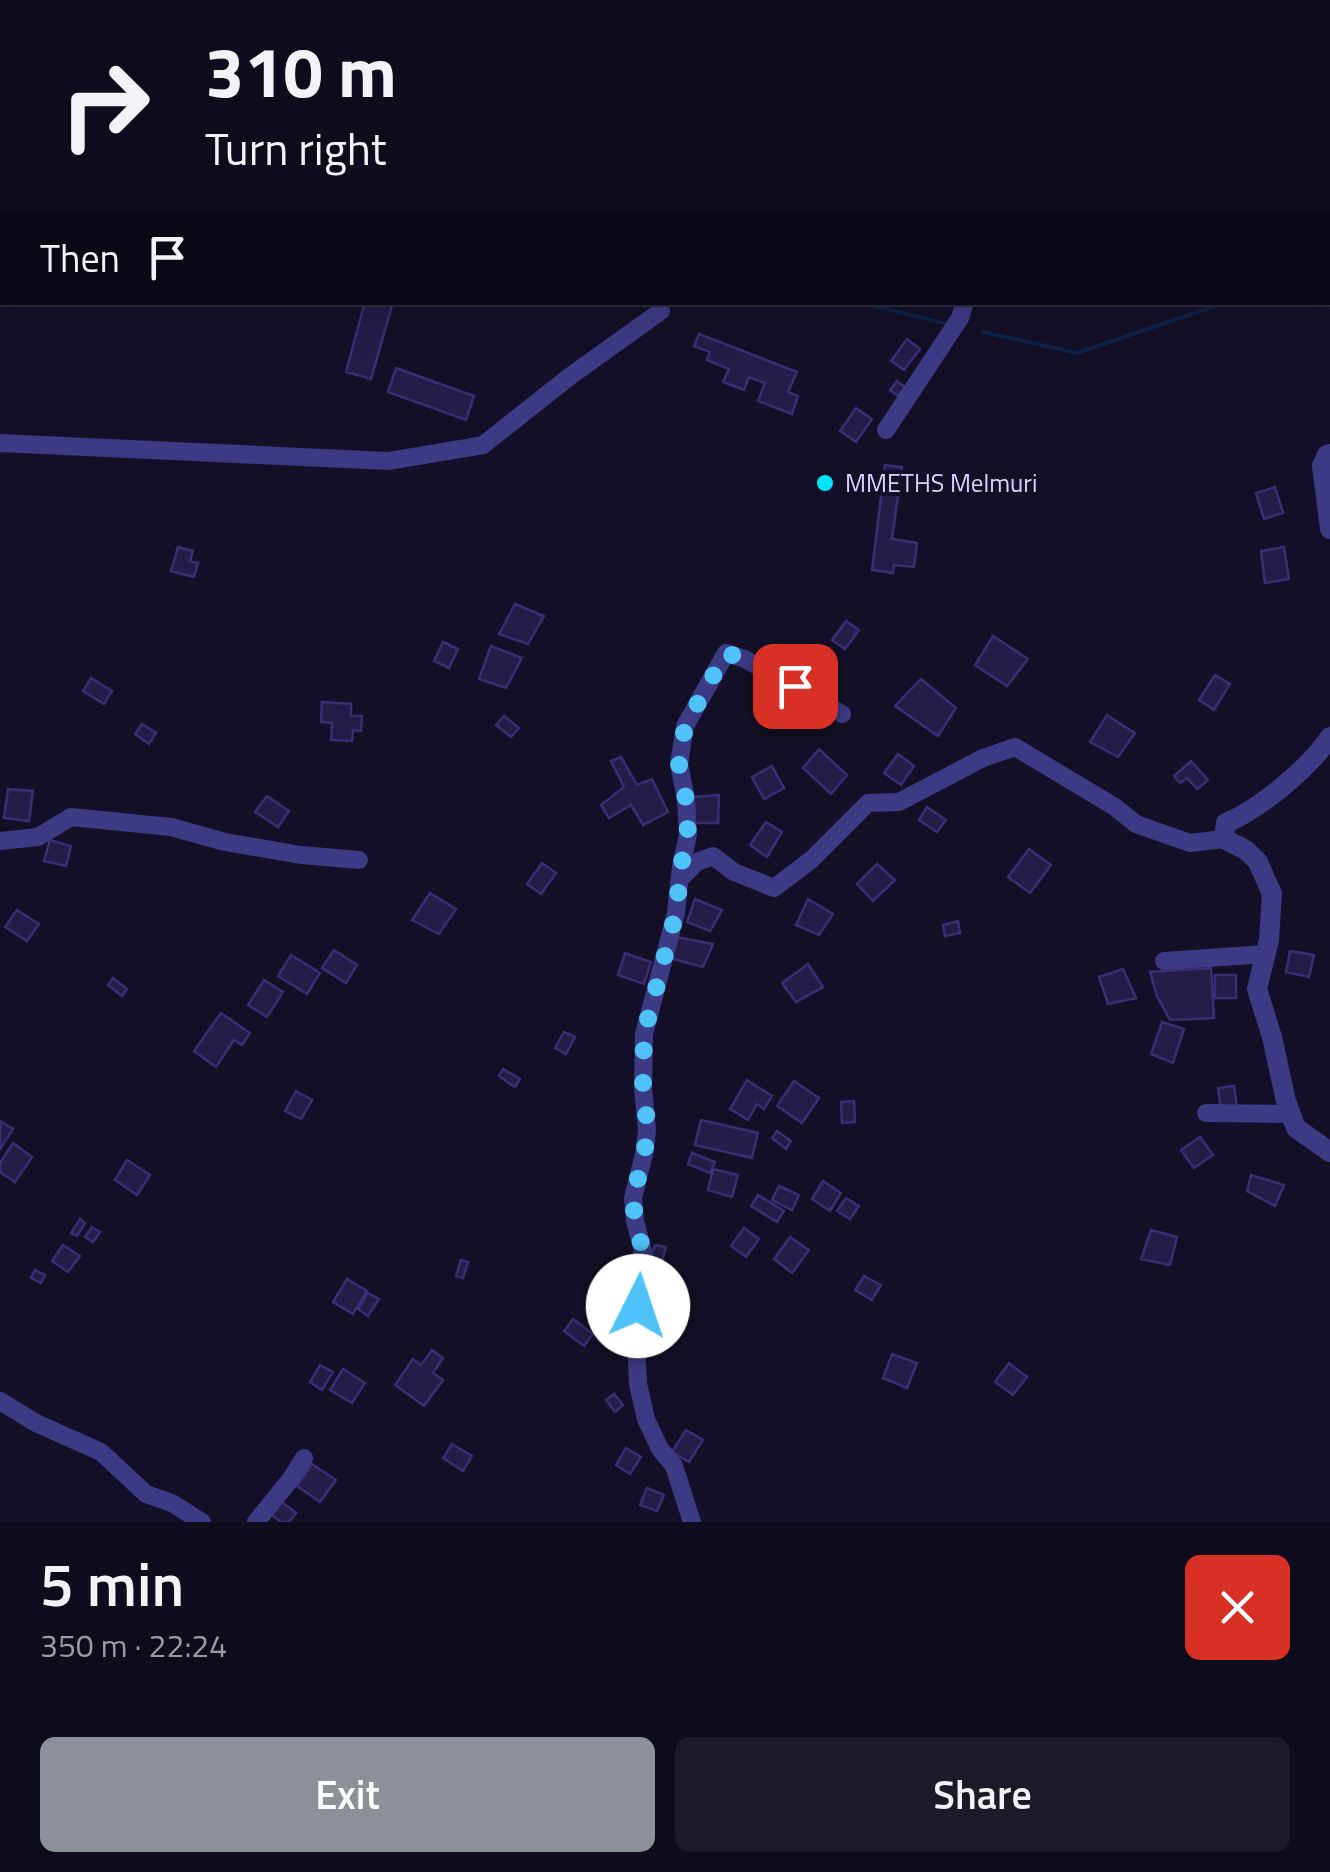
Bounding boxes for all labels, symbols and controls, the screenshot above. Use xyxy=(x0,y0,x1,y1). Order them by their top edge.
text: 310 m xyxy=(205,18,397,124)
icon: right xyxy=(40,40,170,170)
text: Turn right xyxy=(205,114,387,182)
text: Then xyxy=(40,229,120,287)
icon: arrive xyxy=(140,230,195,285)
place label: MMETHS Melmuri xyxy=(845,464,1037,502)
marker: MMETHS Melmuri xyxy=(814,472,836,494)
pin xyxy=(753,644,838,729)
icon: arrive xyxy=(768,659,823,714)
position arrow xyxy=(586,1254,690,1358)
text: 5 min xyxy=(40,1538,184,1629)
button: close xyxy=(1185,1555,1290,1660)
text: 350 m · 22:24 xyxy=(40,1621,227,1669)
button: Exit xyxy=(40,1737,655,1852)
button: Share xyxy=(675,1737,1290,1852)

